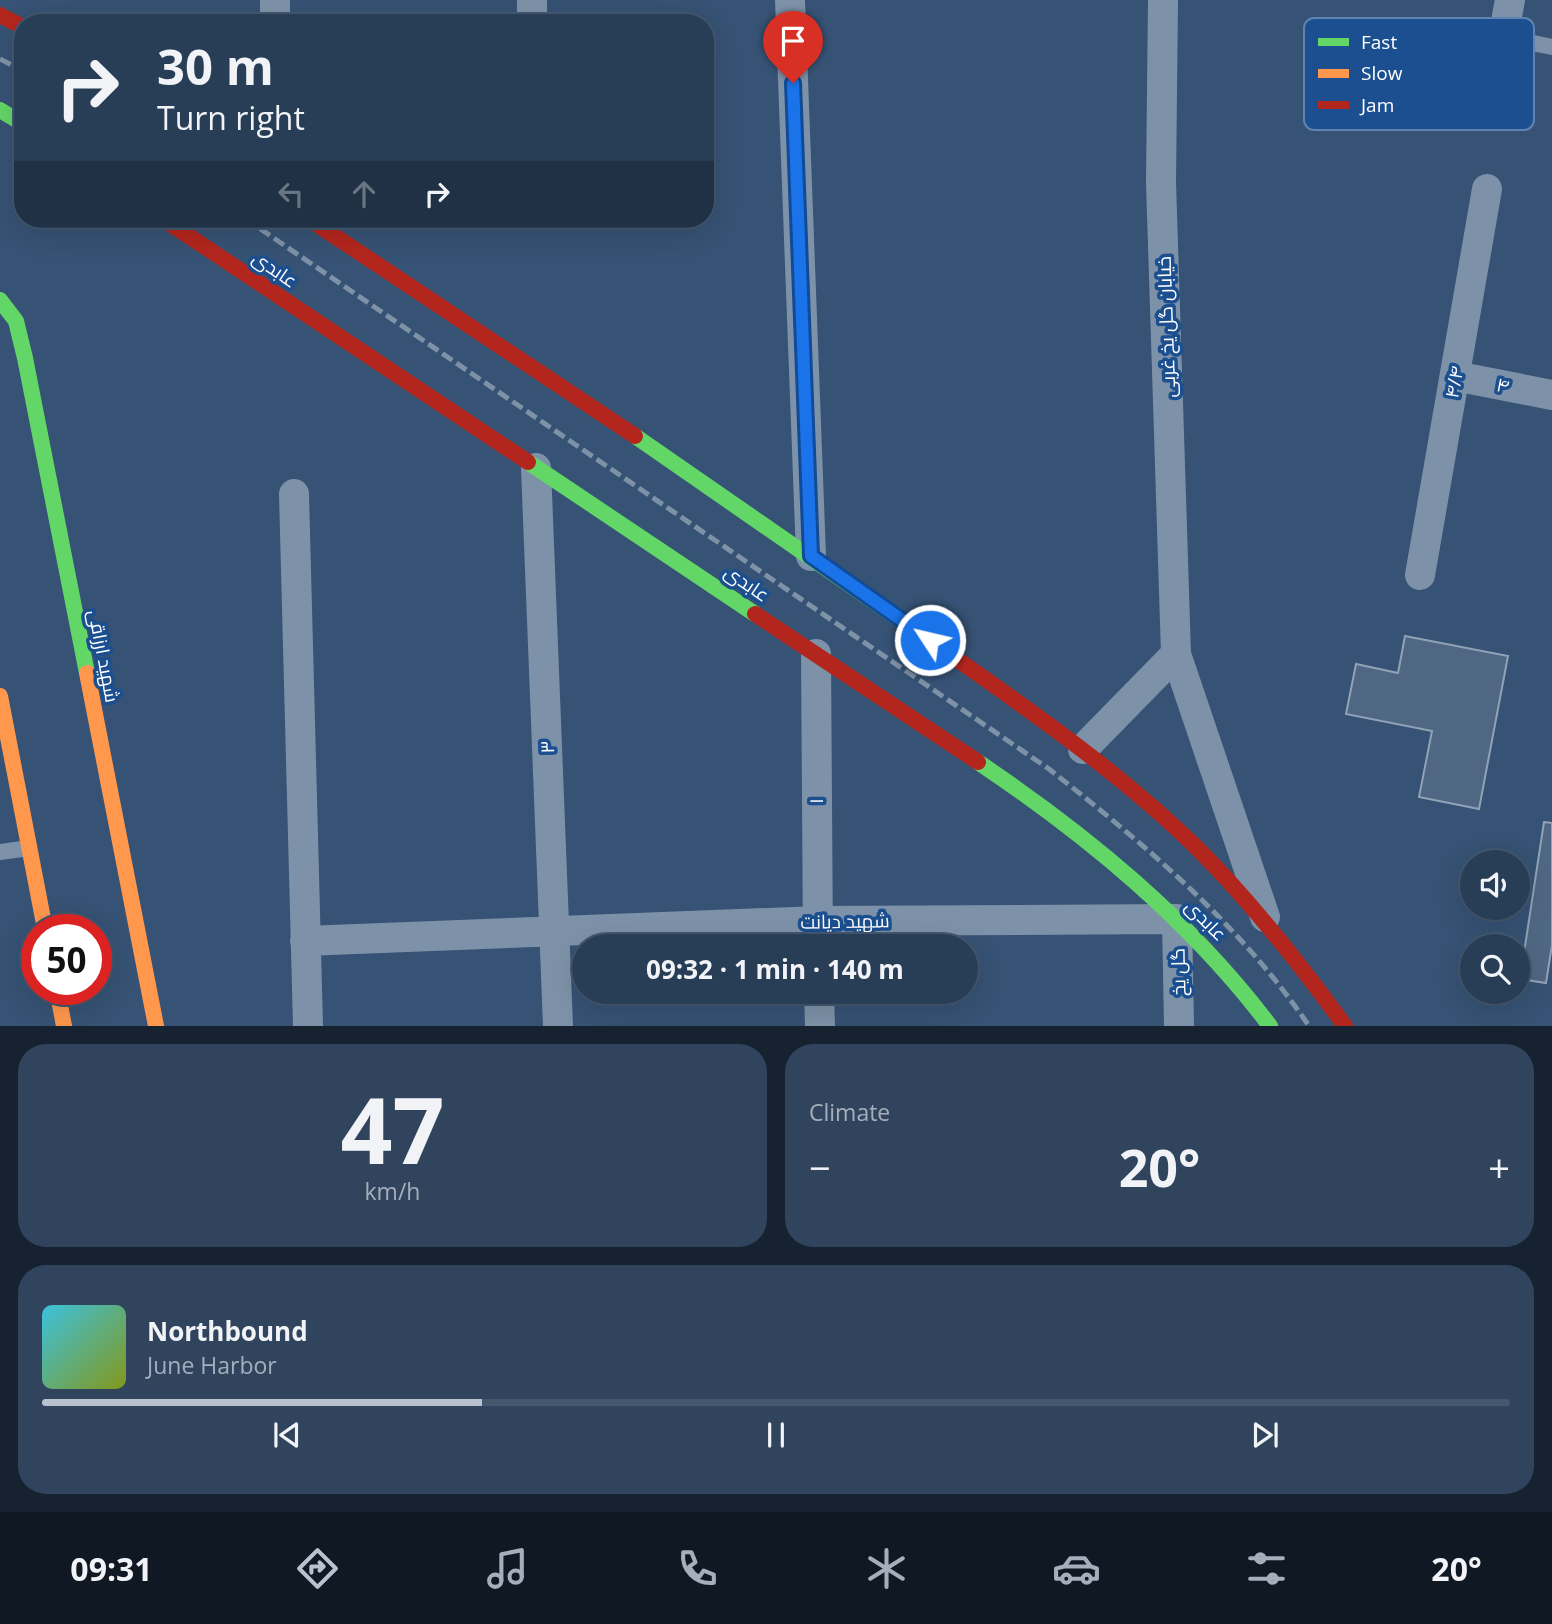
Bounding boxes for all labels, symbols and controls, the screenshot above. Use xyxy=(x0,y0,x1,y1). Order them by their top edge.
pin xyxy=(763,11,823,83)
legend xyxy=(1304,18,1534,130)
icon: arrive xyxy=(774,22,812,60)
text: Fast xyxy=(1361,29,1397,55)
text: 30 m xyxy=(157,33,274,99)
icon: right xyxy=(42,42,133,133)
text: Slow xyxy=(1361,60,1403,86)
text: Jam xyxy=(1359,92,1394,118)
text: Turn right xyxy=(157,96,305,139)
icon: left xyxy=(272,175,310,213)
icon: ahead xyxy=(345,175,383,213)
icon: right xyxy=(418,175,456,213)
street label: عابدی xyxy=(247,244,303,294)
street label: خیابان گل یخ غربی xyxy=(1151,256,1182,398)
street label: ۴/۴ xyxy=(1438,364,1470,400)
street label: ۴ xyxy=(1494,371,1512,399)
street label: عابدی xyxy=(719,558,775,608)
position arrow xyxy=(893,603,967,677)
street label: شهید ارزاقی xyxy=(82,608,126,704)
street label: ۳ xyxy=(534,740,560,754)
street label: ۱ xyxy=(803,798,829,804)
map controls xyxy=(1460,850,1530,1004)
button: sound xyxy=(1460,850,1530,920)
street label: عابدی xyxy=(1179,893,1233,947)
street label: شهید دیانت xyxy=(800,907,890,935)
speed limit sign: 50 xyxy=(21,914,112,1005)
button: search xyxy=(1460,934,1530,1004)
street label: گل یخ xyxy=(1165,948,1192,996)
text: 09:32 · 1 min · 140 m xyxy=(646,951,904,987)
text: 47 xyxy=(340,1067,445,1191)
text: Climate xyxy=(809,1096,890,1128)
text: 20° xyxy=(1119,1131,1200,1202)
text: − xyxy=(809,1141,831,1193)
text: + xyxy=(1488,1141,1510,1193)
text: km/h xyxy=(365,1175,420,1207)
text: Northbound xyxy=(147,1313,308,1349)
text: June Harbor xyxy=(147,1349,277,1381)
icon: previous xyxy=(268,1416,306,1454)
icon: pause xyxy=(757,1416,795,1454)
icon: next xyxy=(1246,1416,1284,1454)
icon: directions xyxy=(293,1544,342,1593)
icon: music xyxy=(483,1544,532,1593)
icon: phone xyxy=(673,1544,722,1593)
icon: climate xyxy=(862,1544,911,1593)
icon: car xyxy=(1052,1544,1101,1593)
icon: filters xyxy=(1242,1544,1291,1593)
text: 09:31 xyxy=(70,1547,153,1590)
text: 20° xyxy=(1431,1547,1482,1590)

